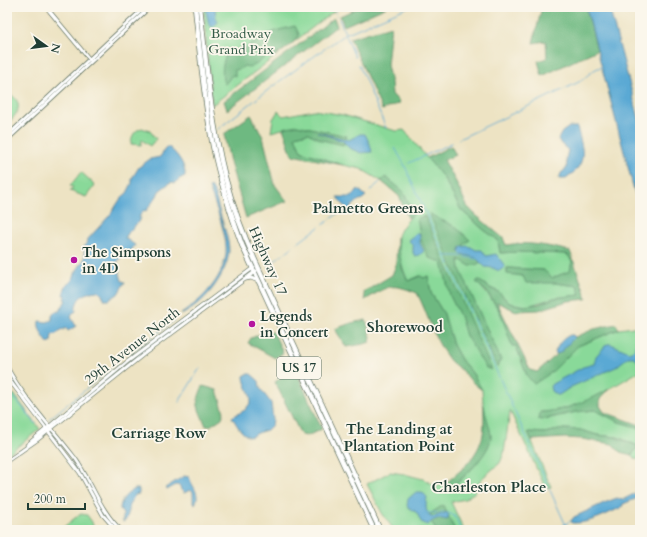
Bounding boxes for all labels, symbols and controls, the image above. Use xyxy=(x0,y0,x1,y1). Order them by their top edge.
park label: Broadway Grand Prix xyxy=(208,24,274,59)
north arrow xyxy=(26,26,66,66)
text: N xyxy=(47,42,64,55)
district label: Palmetto Greens xyxy=(312,198,424,218)
street label: Highway 17 xyxy=(244,223,292,299)
place label: The Simpsons in 4D xyxy=(82,243,171,278)
marker: The Simpsons in 4D xyxy=(69,255,79,265)
street label: 29th Avenue North xyxy=(80,303,184,389)
place label: Legends in Concert xyxy=(260,307,328,342)
district label: Shorewood xyxy=(367,317,444,337)
marker: Legends in Concert xyxy=(247,319,257,329)
road number: US 17 xyxy=(277,357,321,379)
district label: The Landing at Plantation Point xyxy=(343,419,455,456)
district label: Carriage Row xyxy=(111,423,207,443)
district label: Charleston Place xyxy=(432,477,546,497)
scale bar xyxy=(28,485,85,511)
text: 200 m xyxy=(34,491,67,507)

